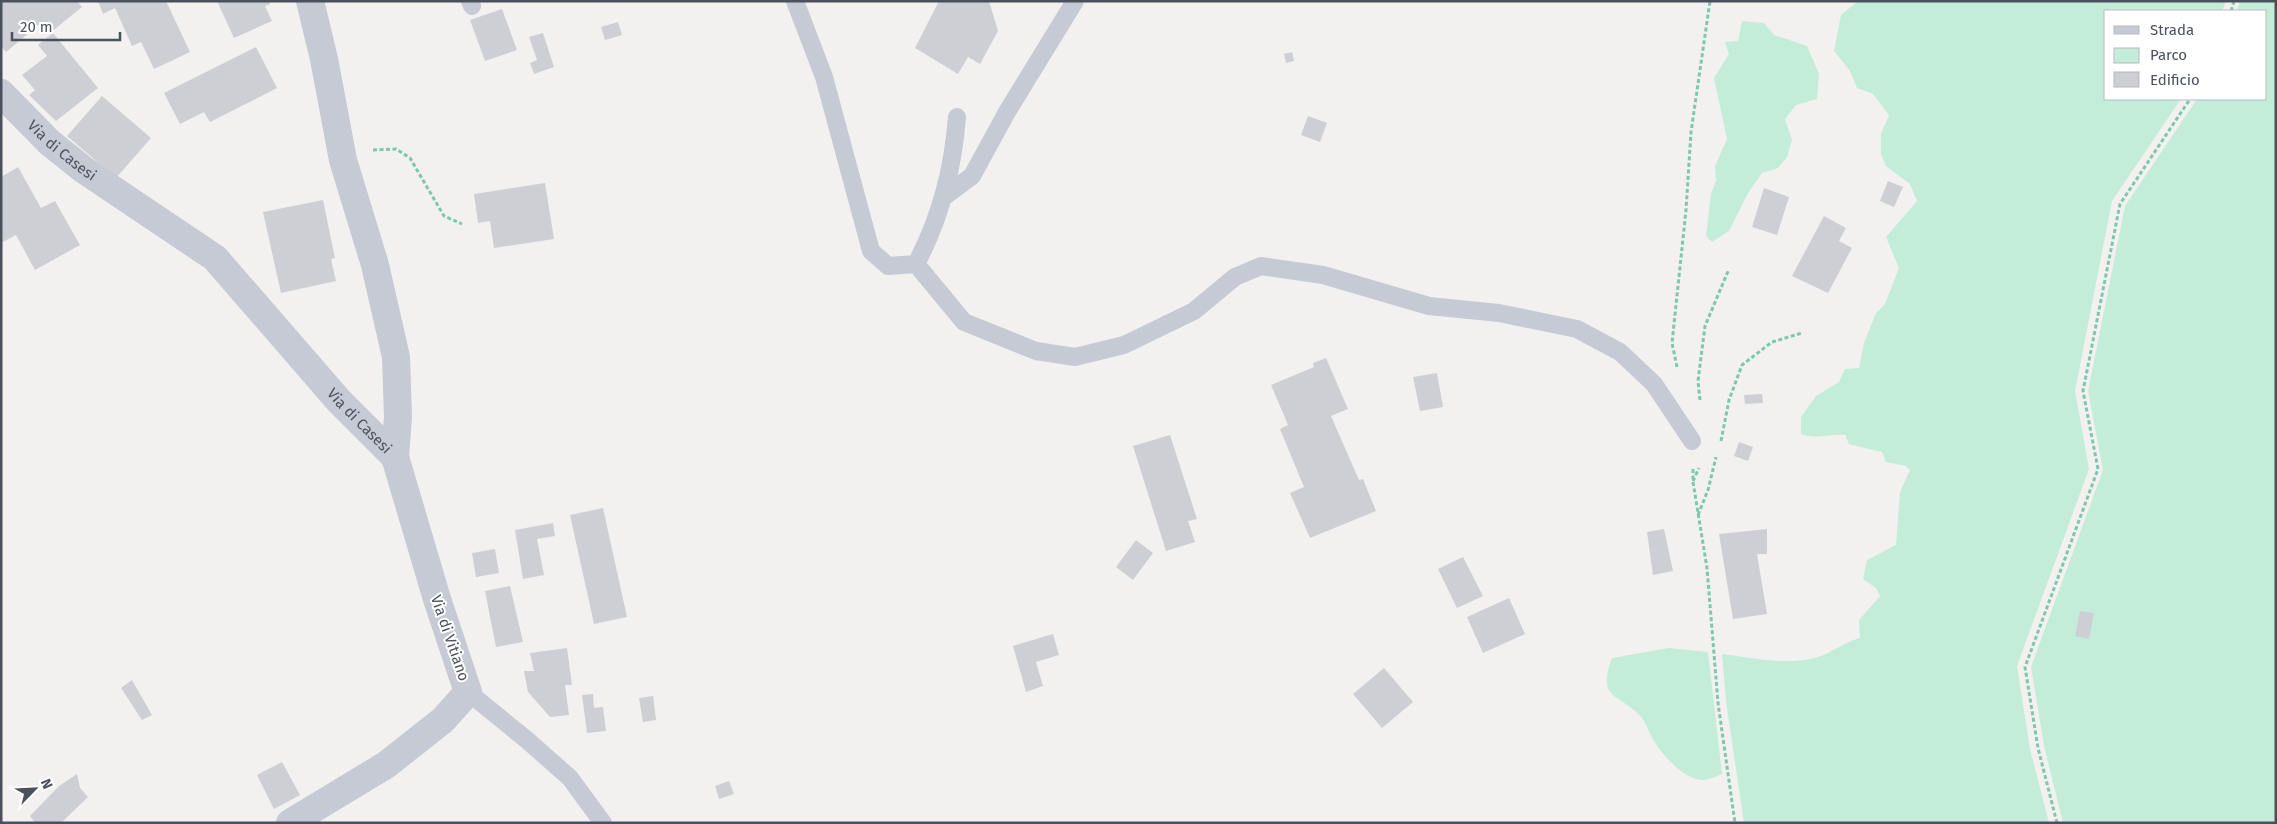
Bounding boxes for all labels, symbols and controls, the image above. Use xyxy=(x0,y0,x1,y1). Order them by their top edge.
scale bar xyxy=(12,10,120,42)
legend xyxy=(2104,10,2267,100)
text: 20 m xyxy=(20,18,53,36)
text: Strada xyxy=(2150,21,2194,39)
text: Parco xyxy=(2150,46,2187,64)
text: Edificio xyxy=(2150,71,2200,89)
street label: Via di Casesi xyxy=(24,116,100,185)
street label: Via di Casesi xyxy=(323,385,395,457)
street label: Via di Vitiano xyxy=(427,593,473,683)
north arrow xyxy=(10,764,60,814)
text: N xyxy=(37,776,56,792)

